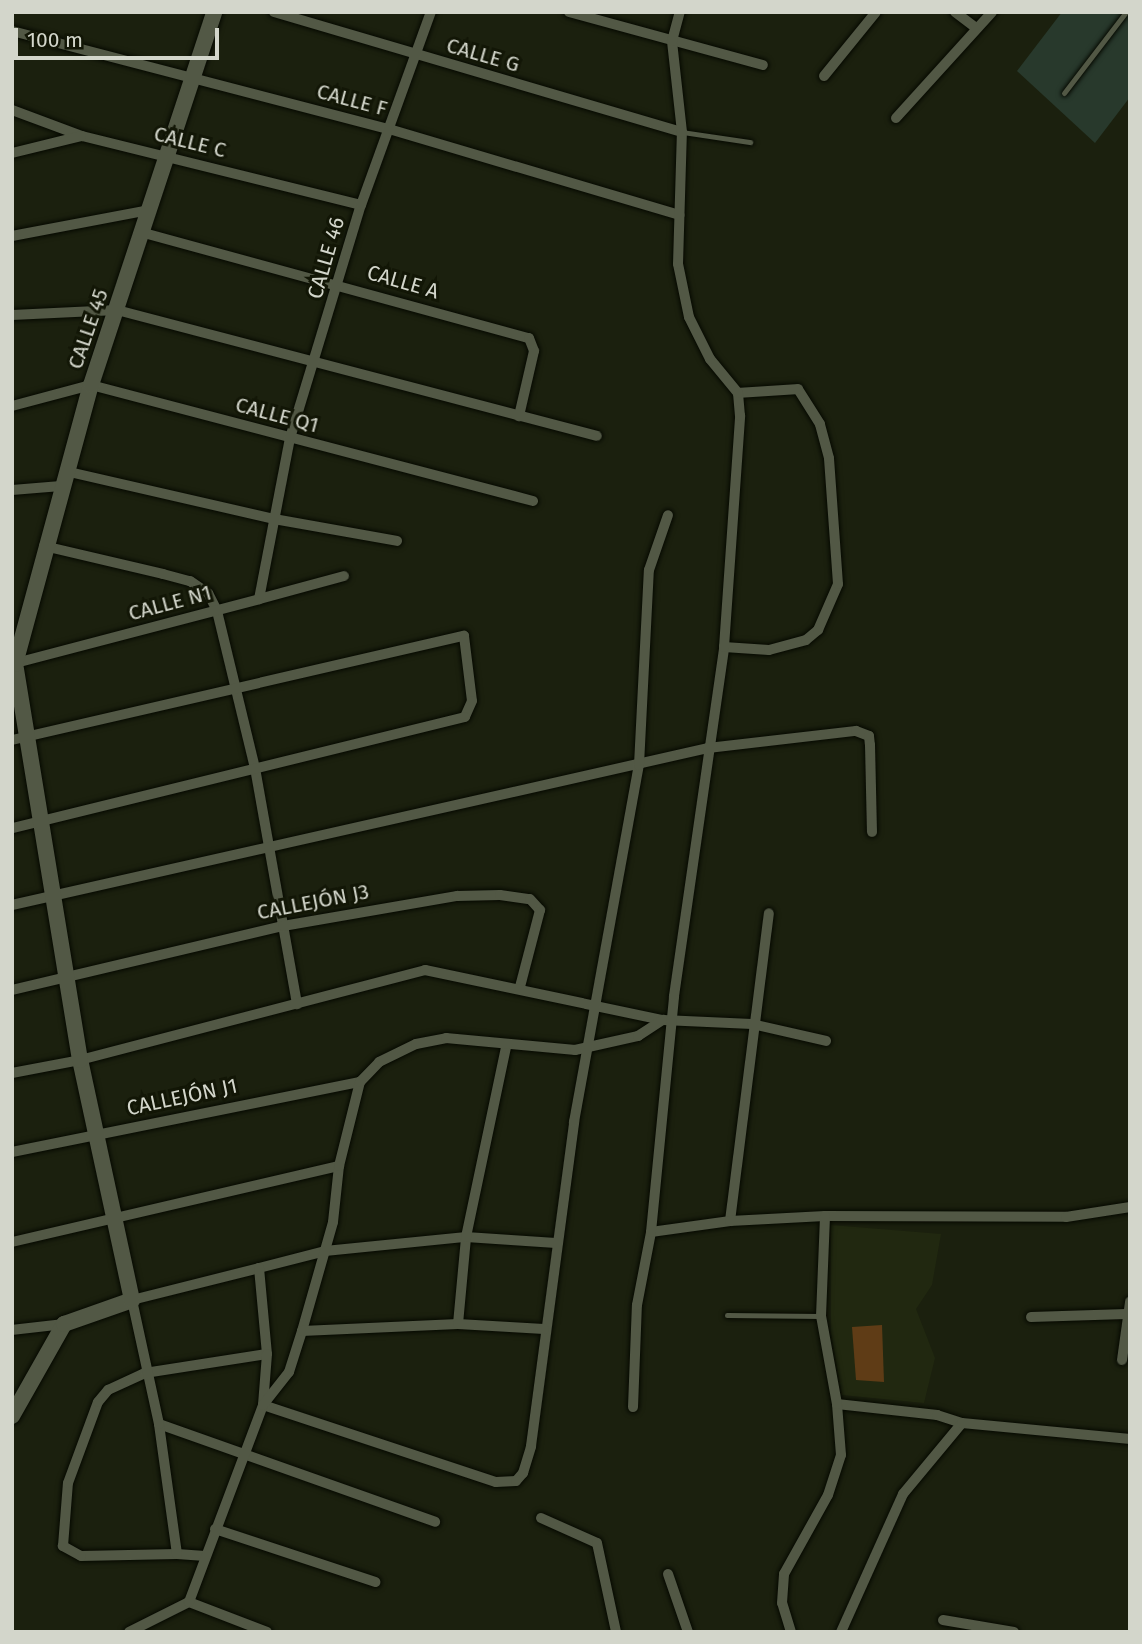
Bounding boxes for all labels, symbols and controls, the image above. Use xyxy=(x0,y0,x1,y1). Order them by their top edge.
scale bar xyxy=(18,14,222,58)
text: 100 m xyxy=(27,27,83,53)
street label: CALLE G xyxy=(444,33,522,77)
street label: CALLE F xyxy=(314,79,390,121)
street label: CALLE C xyxy=(151,121,229,163)
street label: CALLE 46 xyxy=(302,214,350,302)
street label: CALLE A xyxy=(364,260,442,304)
street label: CALLE 45 xyxy=(63,286,113,372)
street label: CALLE Q1 xyxy=(233,392,321,438)
street label: CALLE N1 xyxy=(126,580,214,626)
street label: CALLEJÓN J3 xyxy=(255,879,371,925)
street label: CALLEJÓN J1 xyxy=(125,1073,239,1121)

